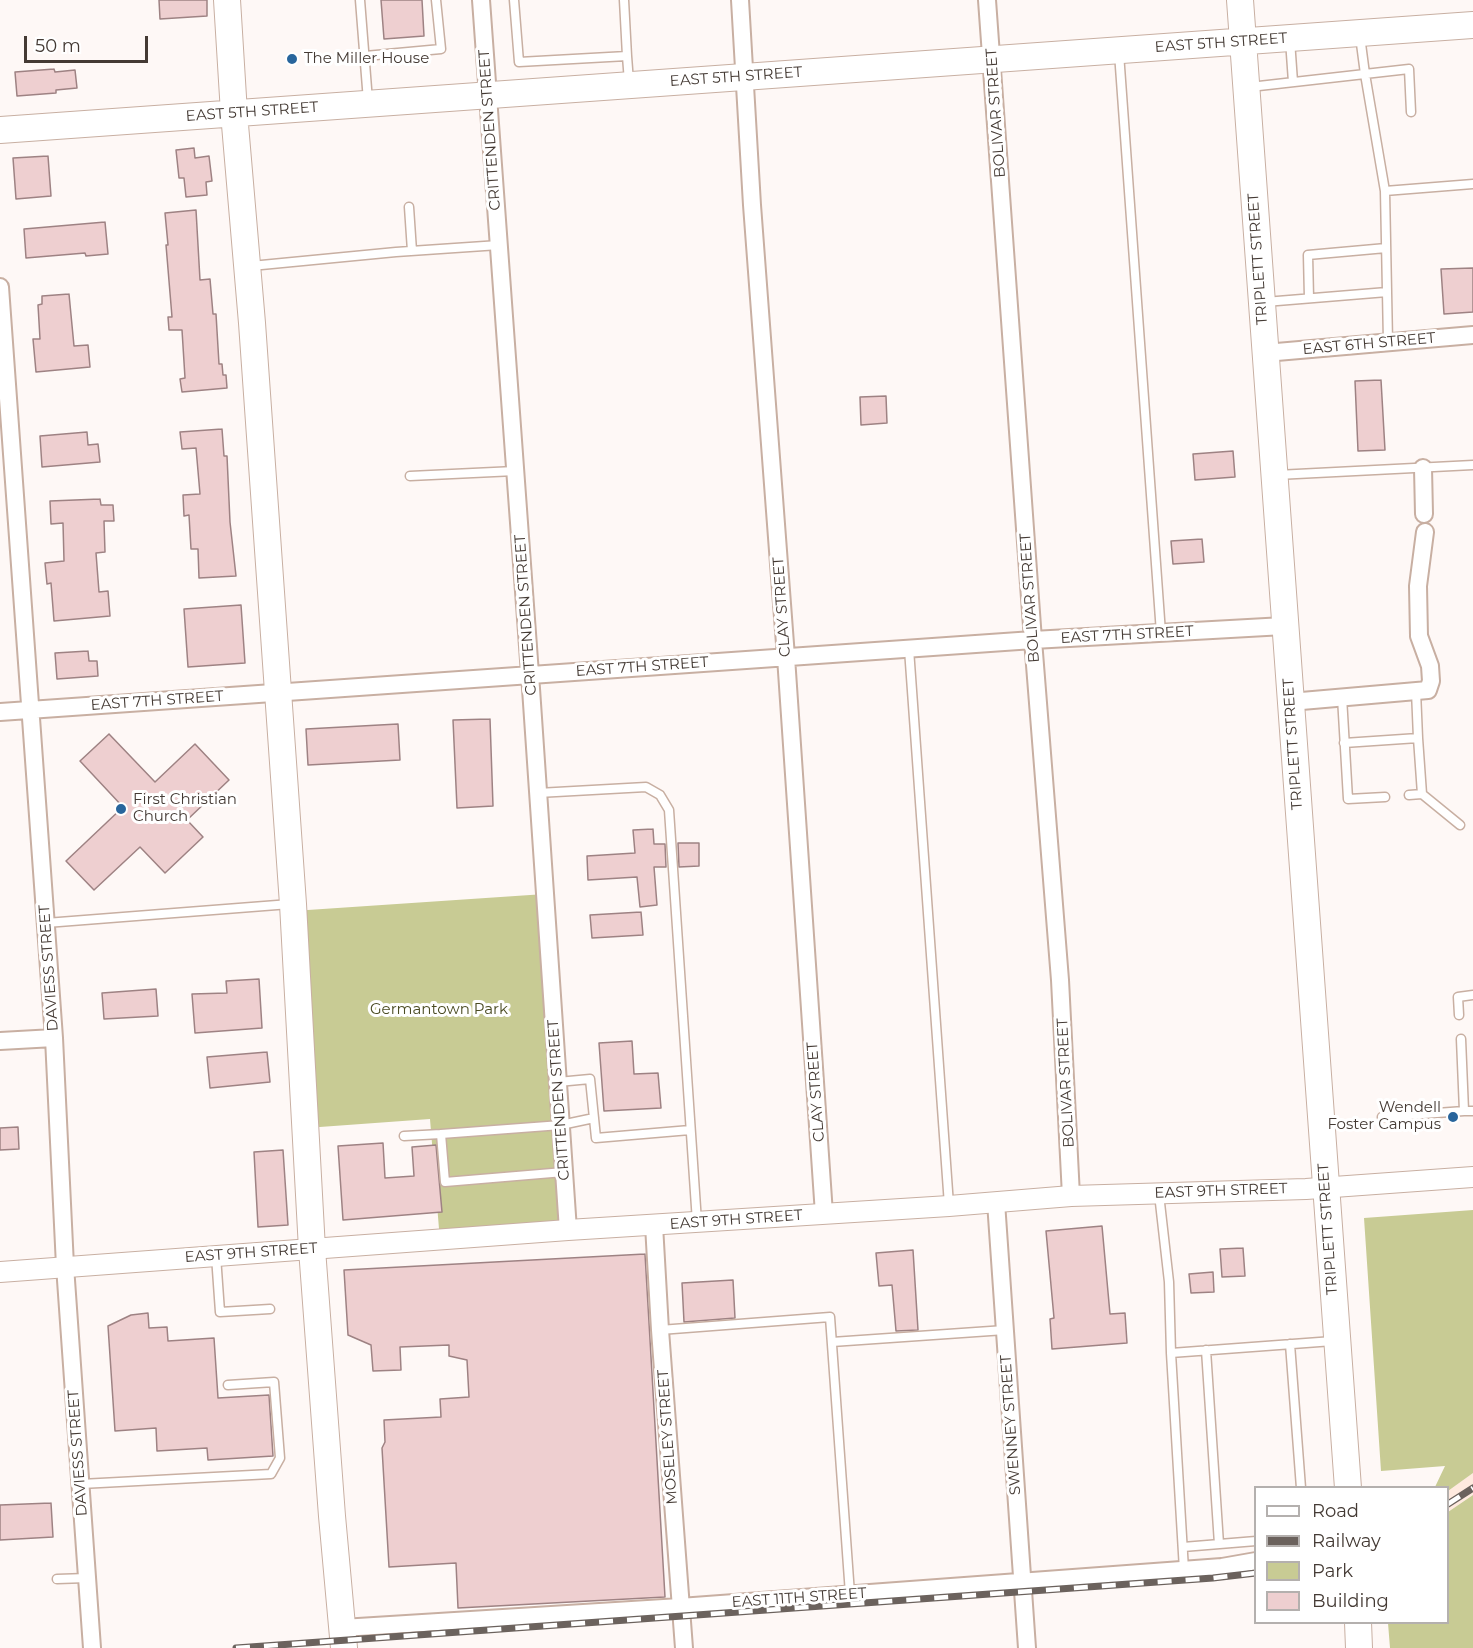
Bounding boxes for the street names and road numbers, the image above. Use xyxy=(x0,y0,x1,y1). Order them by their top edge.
street label: EAST 5TH STREET xyxy=(1154,29,1288,57)
street label: BOLIVAR STREET xyxy=(982,48,1010,178)
street label: CRITTENDEN STREET xyxy=(475,49,505,211)
street label: EAST 5TH STREET xyxy=(669,63,803,91)
street label: EAST 5TH STREET xyxy=(185,98,319,126)
street label: TRIPLETT STREET xyxy=(1244,193,1272,325)
street label: EAST 6TH STREET xyxy=(1302,329,1436,359)
street label: BOLIVAR STREET xyxy=(1016,533,1044,663)
street label: CRITTENDEN STREET xyxy=(511,534,541,696)
street label: CLAY STREET xyxy=(770,556,794,658)
street label: EAST 7TH STREET xyxy=(1060,623,1194,647)
street label: EAST 7TH STREET xyxy=(575,653,709,681)
street label: TRIPLETT STREET xyxy=(1279,678,1307,810)
street label: EAST 7TH STREET xyxy=(90,687,224,715)
street label: DAVIESS STREET xyxy=(36,904,62,1032)
street label: BOLIVAR STREET xyxy=(1054,1018,1078,1148)
street label: CRITTENDEN STREET xyxy=(544,1019,574,1181)
street label: CLAY STREET xyxy=(804,1041,828,1143)
street label: TRIPLETT STREET xyxy=(1314,1163,1342,1295)
street label: EAST 9TH STREET xyxy=(1154,1180,1288,1202)
street label: EAST 9TH STREET xyxy=(669,1206,803,1234)
street label: EAST 9TH STREET xyxy=(184,1239,318,1267)
street label: SWENNEY STREET xyxy=(997,1354,1025,1496)
street label: MOSELEY STREET xyxy=(654,1369,682,1505)
street label: DAVIESS STREET xyxy=(65,1389,91,1517)
street label: EAST 11TH STREET xyxy=(731,1584,867,1612)

